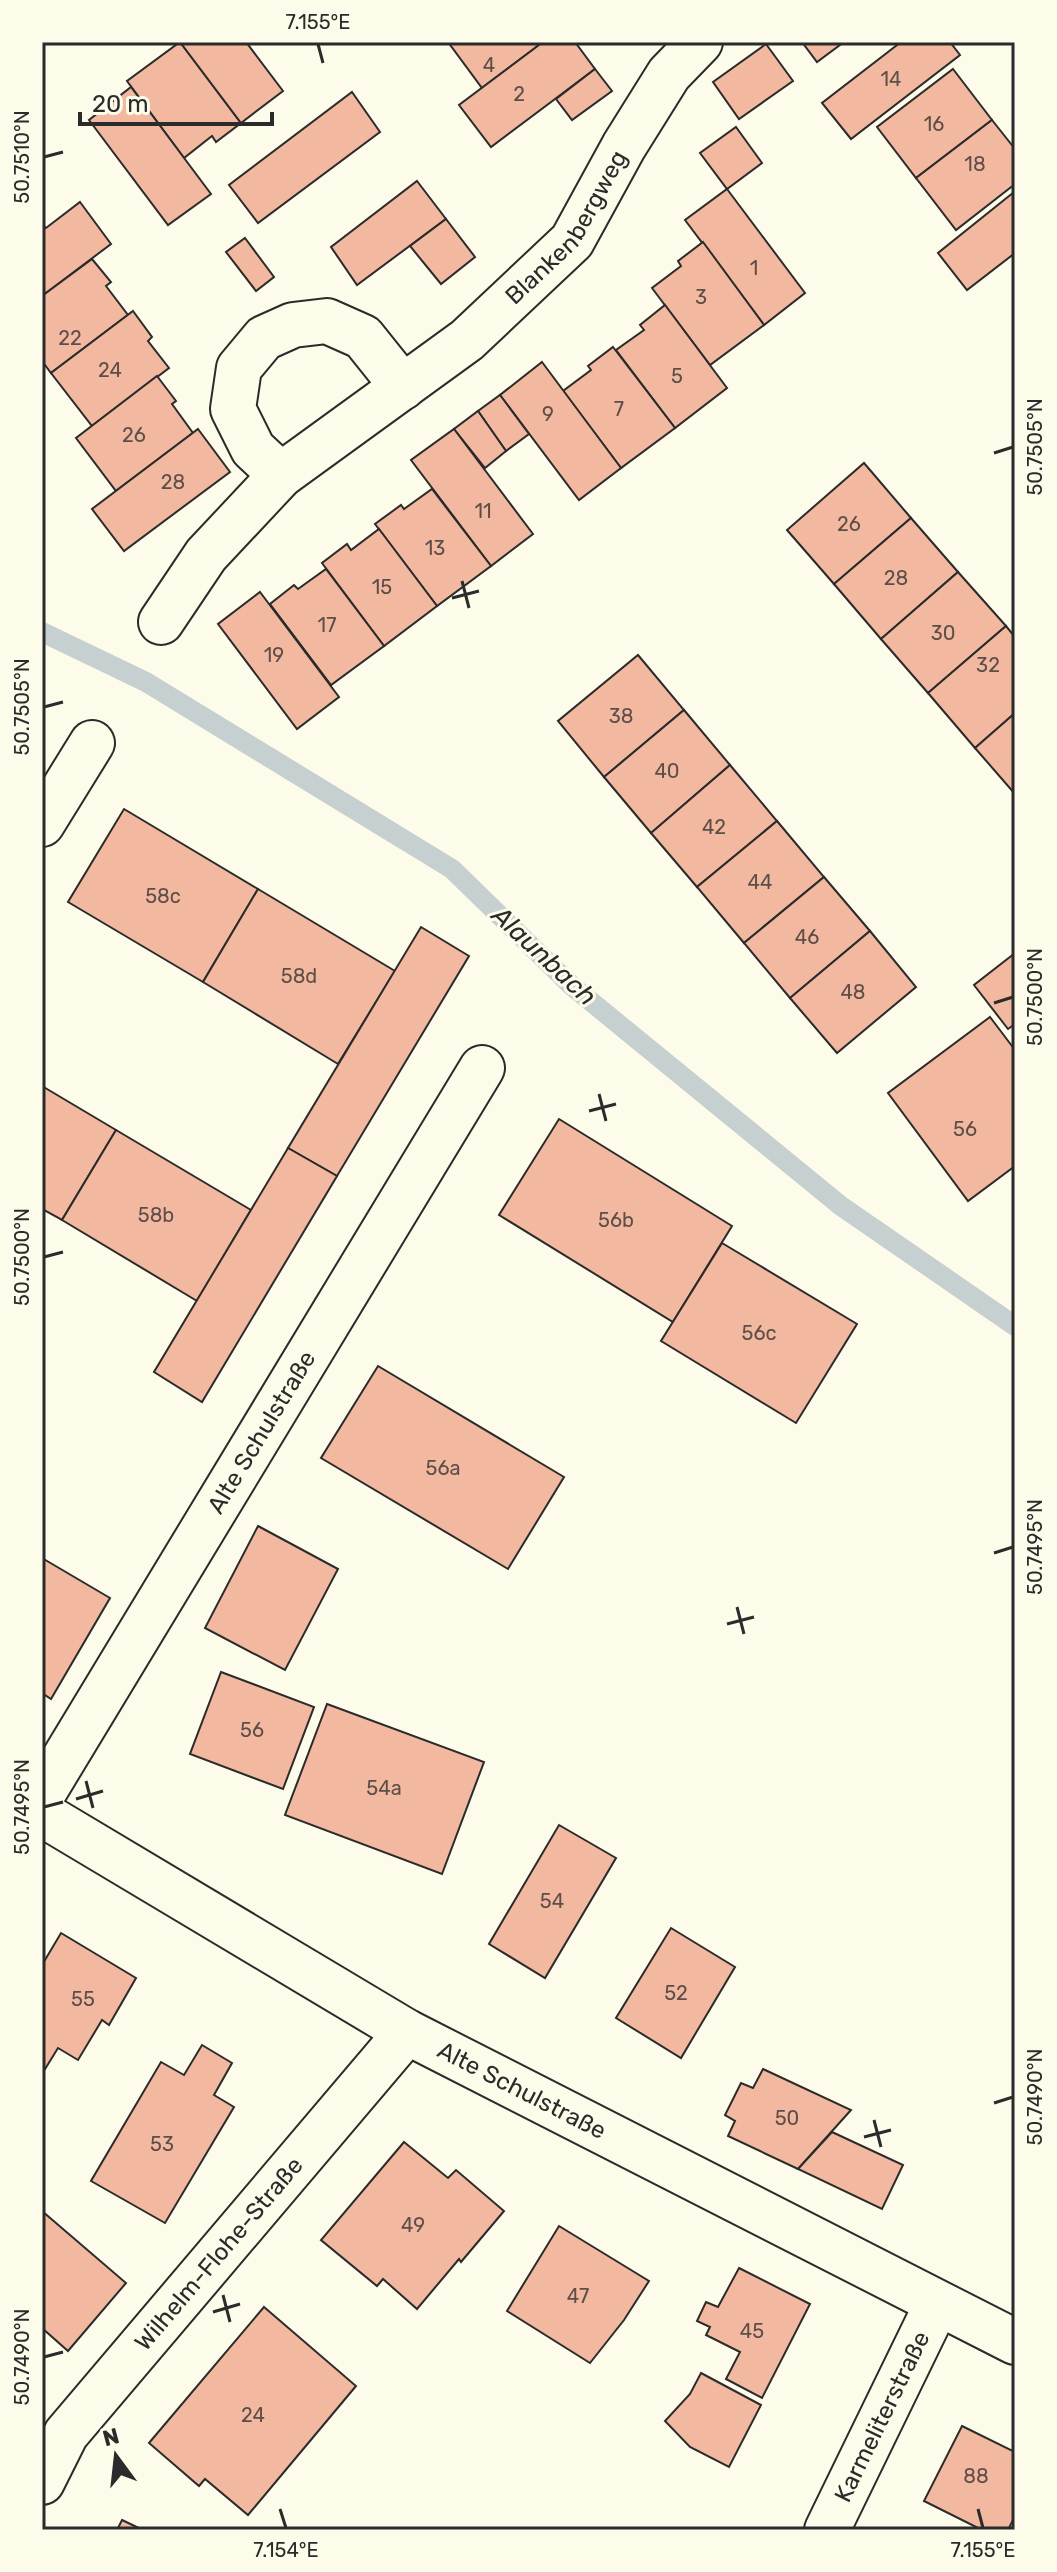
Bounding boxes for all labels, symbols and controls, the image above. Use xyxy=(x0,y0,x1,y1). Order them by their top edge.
text: 7.155°E xyxy=(286,10,350,34)
house number: 4 xyxy=(483,53,495,77)
house number: 14 xyxy=(881,67,901,91)
scale bar xyxy=(80,76,272,126)
house number: 2 xyxy=(513,82,525,106)
text: 20 m xyxy=(92,90,149,118)
text: 50.7510°N xyxy=(10,110,34,204)
house number: 16 xyxy=(924,112,944,136)
street label: Blankenbergweg xyxy=(500,146,633,310)
house number: 18 xyxy=(964,152,986,176)
house number: 1 xyxy=(750,256,758,280)
house number: 3 xyxy=(695,285,707,309)
house number: 22 xyxy=(58,326,82,350)
house number: 24 xyxy=(98,358,122,382)
house number: 5 xyxy=(671,364,683,388)
house number: 7 xyxy=(614,397,624,421)
text: 50.7505°N xyxy=(1023,398,1047,496)
house number: 9 xyxy=(542,402,554,426)
house number: 26 xyxy=(122,423,146,447)
house number: 28 xyxy=(161,470,185,494)
house number: 11 xyxy=(474,499,492,523)
house number: 26 xyxy=(837,512,861,536)
house number: 13 xyxy=(425,536,445,560)
house number: 28 xyxy=(884,566,908,590)
house number: 15 xyxy=(372,575,392,599)
house number: 17 xyxy=(318,613,336,637)
house number: 30 xyxy=(931,621,955,645)
house number: 19 xyxy=(264,643,284,667)
house number: 32 xyxy=(976,653,1000,677)
text: 50.7505°N xyxy=(10,658,34,756)
house number: 38 xyxy=(609,704,633,728)
house number: 40 xyxy=(654,759,680,783)
house number: 42 xyxy=(702,815,726,839)
house number: 44 xyxy=(748,870,772,894)
house number: 58c xyxy=(145,884,181,908)
water label: Alaunbach xyxy=(484,899,603,1012)
house number: 46 xyxy=(795,925,819,949)
text: 50.7500°N xyxy=(1023,948,1047,1046)
house number: 58d xyxy=(281,964,317,988)
house number: 48 xyxy=(840,980,866,1004)
house number: 56 xyxy=(953,1117,977,1141)
house number: 58b xyxy=(138,1203,174,1227)
text: 50.7500°N xyxy=(10,1208,34,1306)
house number: 56b xyxy=(598,1208,634,1232)
house number: 56c xyxy=(742,1321,776,1345)
street label: Alte Schulstraße xyxy=(202,1346,321,1519)
house number: 56a xyxy=(426,1456,460,1480)
text: 50.7495°N xyxy=(1023,1499,1047,1595)
house number: 56 xyxy=(240,1718,264,1742)
text: 50.7495°N xyxy=(10,1759,34,1855)
house number: 54a xyxy=(366,1776,402,1800)
house number: 54 xyxy=(540,1889,564,1913)
house number: 52 xyxy=(664,1981,688,2005)
house number: 55 xyxy=(71,1987,95,2011)
street label: Alte Schulstraße xyxy=(433,2036,611,2145)
text: 50.7490°N xyxy=(1023,2049,1047,2145)
house number: 50 xyxy=(775,2106,799,2130)
house number: 53 xyxy=(150,2132,174,2156)
street label: Wilhelm-Flohe-Straße xyxy=(129,2151,309,2356)
house number: 49 xyxy=(401,2213,425,2237)
house number: 47 xyxy=(567,2284,589,2308)
text: 50.7490°N xyxy=(10,2309,34,2405)
house number: 45 xyxy=(740,2319,764,2343)
street label: Karmeliterstraße xyxy=(829,2327,936,2507)
house number: 24 xyxy=(241,2403,265,2427)
north arrow xyxy=(76,2416,156,2496)
text: N xyxy=(100,2422,122,2452)
house number: 88 xyxy=(963,2464,989,2488)
text: 7.154°E xyxy=(253,2538,319,2562)
text: 7.155°E xyxy=(951,2538,1015,2562)

